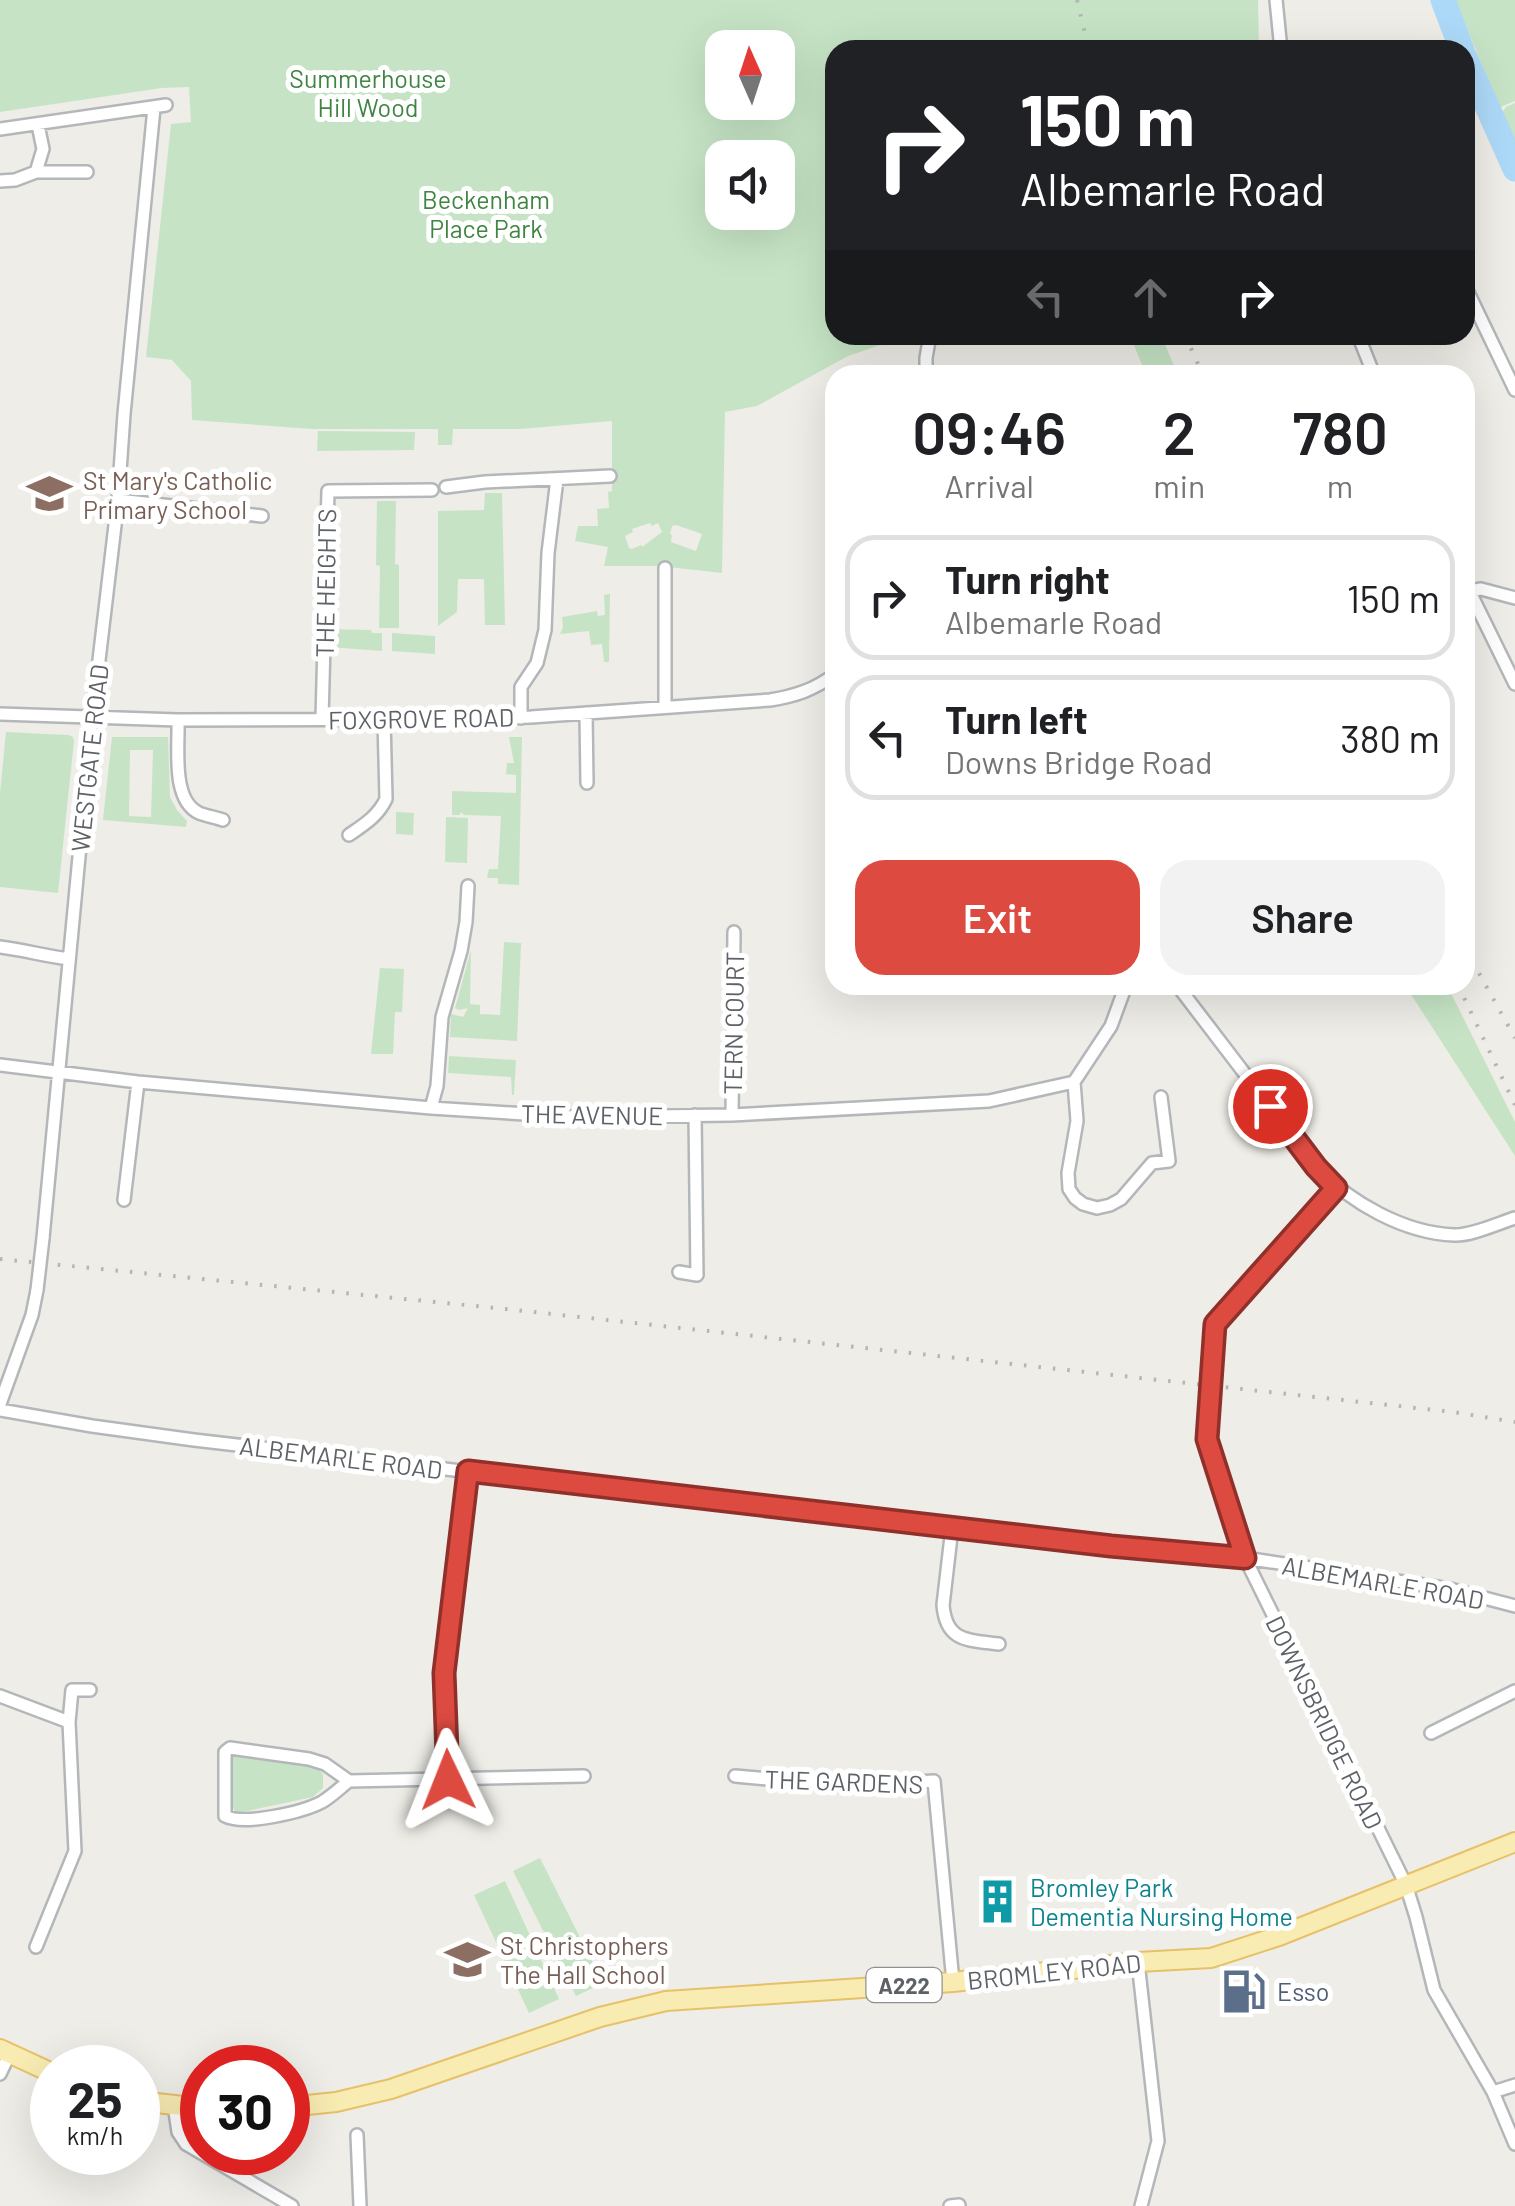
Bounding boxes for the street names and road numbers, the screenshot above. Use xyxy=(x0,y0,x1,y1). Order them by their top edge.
street label: THE HEIGHTS xyxy=(309,508,341,658)
street label: WESTGATE ROAD xyxy=(64,663,114,853)
street label: FOXGROVE ROAD xyxy=(328,701,514,735)
street label: TERN COURT xyxy=(717,951,749,1095)
street label: THE AVENUE xyxy=(521,1098,663,1130)
street label: ALBEMARLE ROAD xyxy=(238,1430,444,1484)
street label: ALBEMARLE ROAD xyxy=(1280,1549,1486,1615)
street label: DOWNSBRIDGE ROAD xyxy=(1260,1610,1390,1834)
street label: THE GARDENS xyxy=(764,1763,924,1799)
street label: BROMLEY ROAD xyxy=(966,1947,1142,1995)
road number: A222 xyxy=(866,1968,942,2002)

